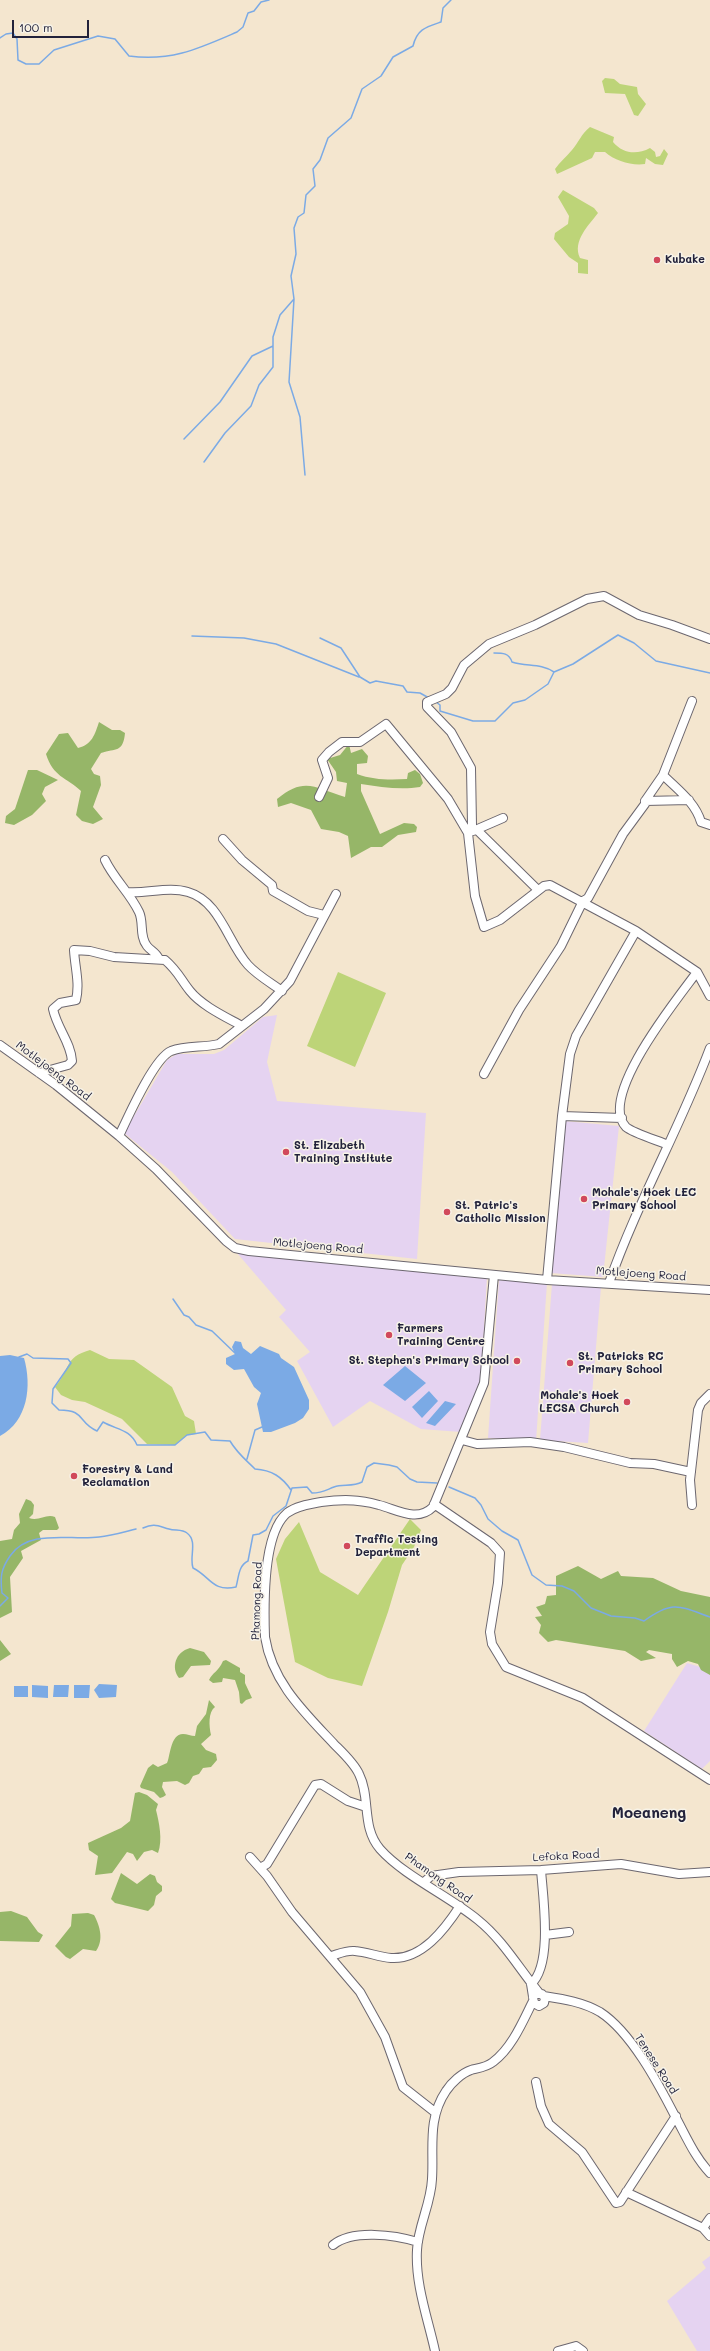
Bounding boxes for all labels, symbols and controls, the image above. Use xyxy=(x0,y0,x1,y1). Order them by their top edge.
scale bar xyxy=(14,12,91,38)
text: 100 m xyxy=(19,19,53,35)
place label: Kubake xyxy=(665,253,705,267)
marker: Kubake xyxy=(652,255,662,265)
street label: Motlejoeng Road xyxy=(13,1039,93,1103)
place label: St. Elizabeth Training Institute xyxy=(294,1139,392,1165)
marker: St. Elizabeth Training Institute xyxy=(281,1147,291,1157)
place label: Mohale's Hoek LEC Primary School xyxy=(592,1186,696,1212)
marker: Mohale's Hoek LEC Primary School xyxy=(579,1194,589,1204)
place label: St. Patric's Catholic Mission xyxy=(455,1199,546,1225)
marker: St. Patric's Catholic Mission xyxy=(442,1207,452,1217)
street label: Motlejoeng Road xyxy=(273,1235,363,1257)
street label: Motlejoeng Road xyxy=(596,1264,686,1284)
place label: Farmers Training Centre xyxy=(397,1322,485,1348)
marker: Farmers Training Centre xyxy=(384,1330,394,1340)
place label: St. Patricks RC Primary School xyxy=(578,1350,664,1376)
place label: St. Stephen's Primary School xyxy=(349,1354,509,1368)
marker: St. Stephen's Primary School xyxy=(512,1356,522,1366)
marker: St. Patricks RC Primary School xyxy=(565,1358,575,1368)
place label: Mohale's Hoek LECSA Church xyxy=(539,1389,619,1415)
marker: Mohale's Hoek LECSA Church xyxy=(622,1397,632,1407)
place label: Forestry & Land Reclamation xyxy=(82,1463,173,1489)
marker: Forestry & Land Reclamation xyxy=(69,1471,79,1481)
place label: Traffic Testing Department xyxy=(355,1533,438,1559)
marker: Traffic Testing Department xyxy=(342,1541,352,1551)
street label: Phamong Road xyxy=(249,1562,265,1640)
district label: Moeaneng xyxy=(612,1804,686,1822)
street label: Lefoka Road xyxy=(532,1848,600,1864)
street label: Phamong Road xyxy=(402,1850,474,1906)
street label: Tenese Road xyxy=(632,2032,680,2096)

